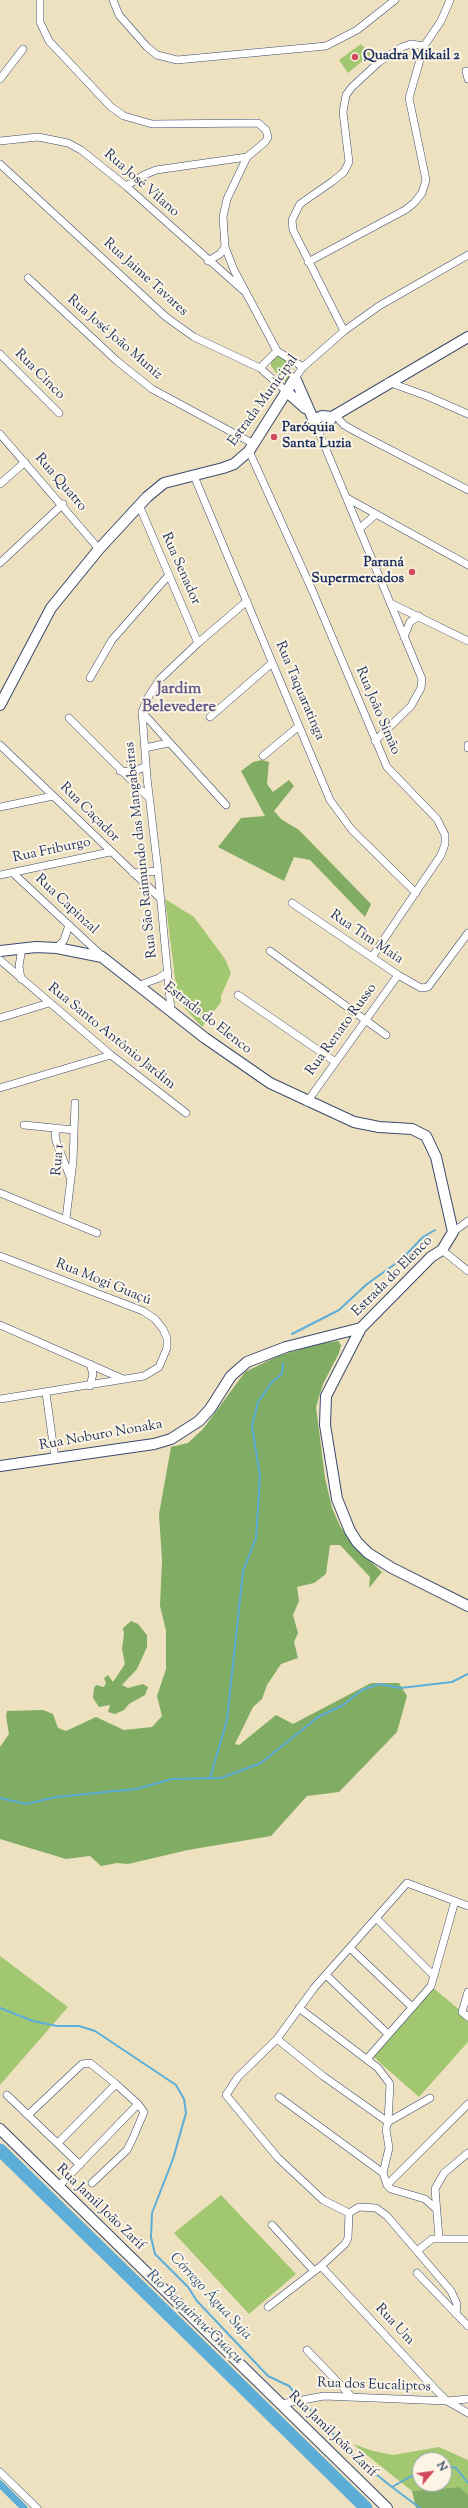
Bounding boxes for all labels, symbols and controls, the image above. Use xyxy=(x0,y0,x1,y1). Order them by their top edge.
place label: Quadra Mikail 2 xyxy=(363,49,460,65)
marker: Quadra Mikail 2 xyxy=(350,52,360,62)
street label: Rua José Vilano xyxy=(100,147,182,221)
street label: Rua Jaime Tavares xyxy=(99,236,191,320)
street label: Rua José João Muniz xyxy=(63,292,165,384)
street label: Rua Cinco xyxy=(10,346,68,404)
street label: Estrada Municipal xyxy=(225,352,303,450)
place label: Paróquia Santa Luzia xyxy=(282,421,351,454)
marker: Paróquia Santa Luzia xyxy=(269,432,279,442)
street label: Rua Quatro xyxy=(30,451,90,515)
street label: Rua Senador xyxy=(157,530,203,608)
place label: Paraná Supermercados xyxy=(311,556,404,588)
marker: Paraná Supermercados xyxy=(407,567,417,577)
street label: Rua Taquaratinga xyxy=(271,639,327,743)
street label: Rua João Simão xyxy=(351,665,403,757)
district label: Jardim Belevedere xyxy=(142,680,216,718)
street label: Rua São Raimundo das Mangabeiras xyxy=(122,741,162,959)
street label: Rua Caçador xyxy=(56,780,122,846)
street label: Rua Friburgo xyxy=(12,835,92,867)
street label: Rua Capinzal xyxy=(31,872,101,938)
street label: Rua Tim Maia xyxy=(326,907,406,969)
street label: Estrada do Elenco xyxy=(160,979,254,1059)
street label: Rua Santo Antônio Jardim xyxy=(44,980,178,1094)
street label: Rua Renato Russo xyxy=(303,981,381,1079)
street label: Rua 1 xyxy=(49,1143,69,1177)
street label: Estrada do Elenco xyxy=(349,1233,437,1321)
street label: Rua Mogi Guaçú xyxy=(53,1256,153,1310)
street label: Rua Noburo Nonaka xyxy=(38,1417,164,1455)
street label: Rua Jamil João Zarif xyxy=(52,2161,148,2255)
water label: Córrego Água Suja xyxy=(165,2250,255,2344)
water label: Rio Baquirivu-Guaçu xyxy=(142,2267,246,2369)
street label: Rua Um xyxy=(371,2301,417,2349)
street label: Rua dos Eucaliptos xyxy=(317,2376,431,2396)
street label: Rua Jamil João Zarif xyxy=(284,2388,380,2482)
north arrow xyxy=(412,2452,452,2492)
text: N xyxy=(432,2459,451,2474)

